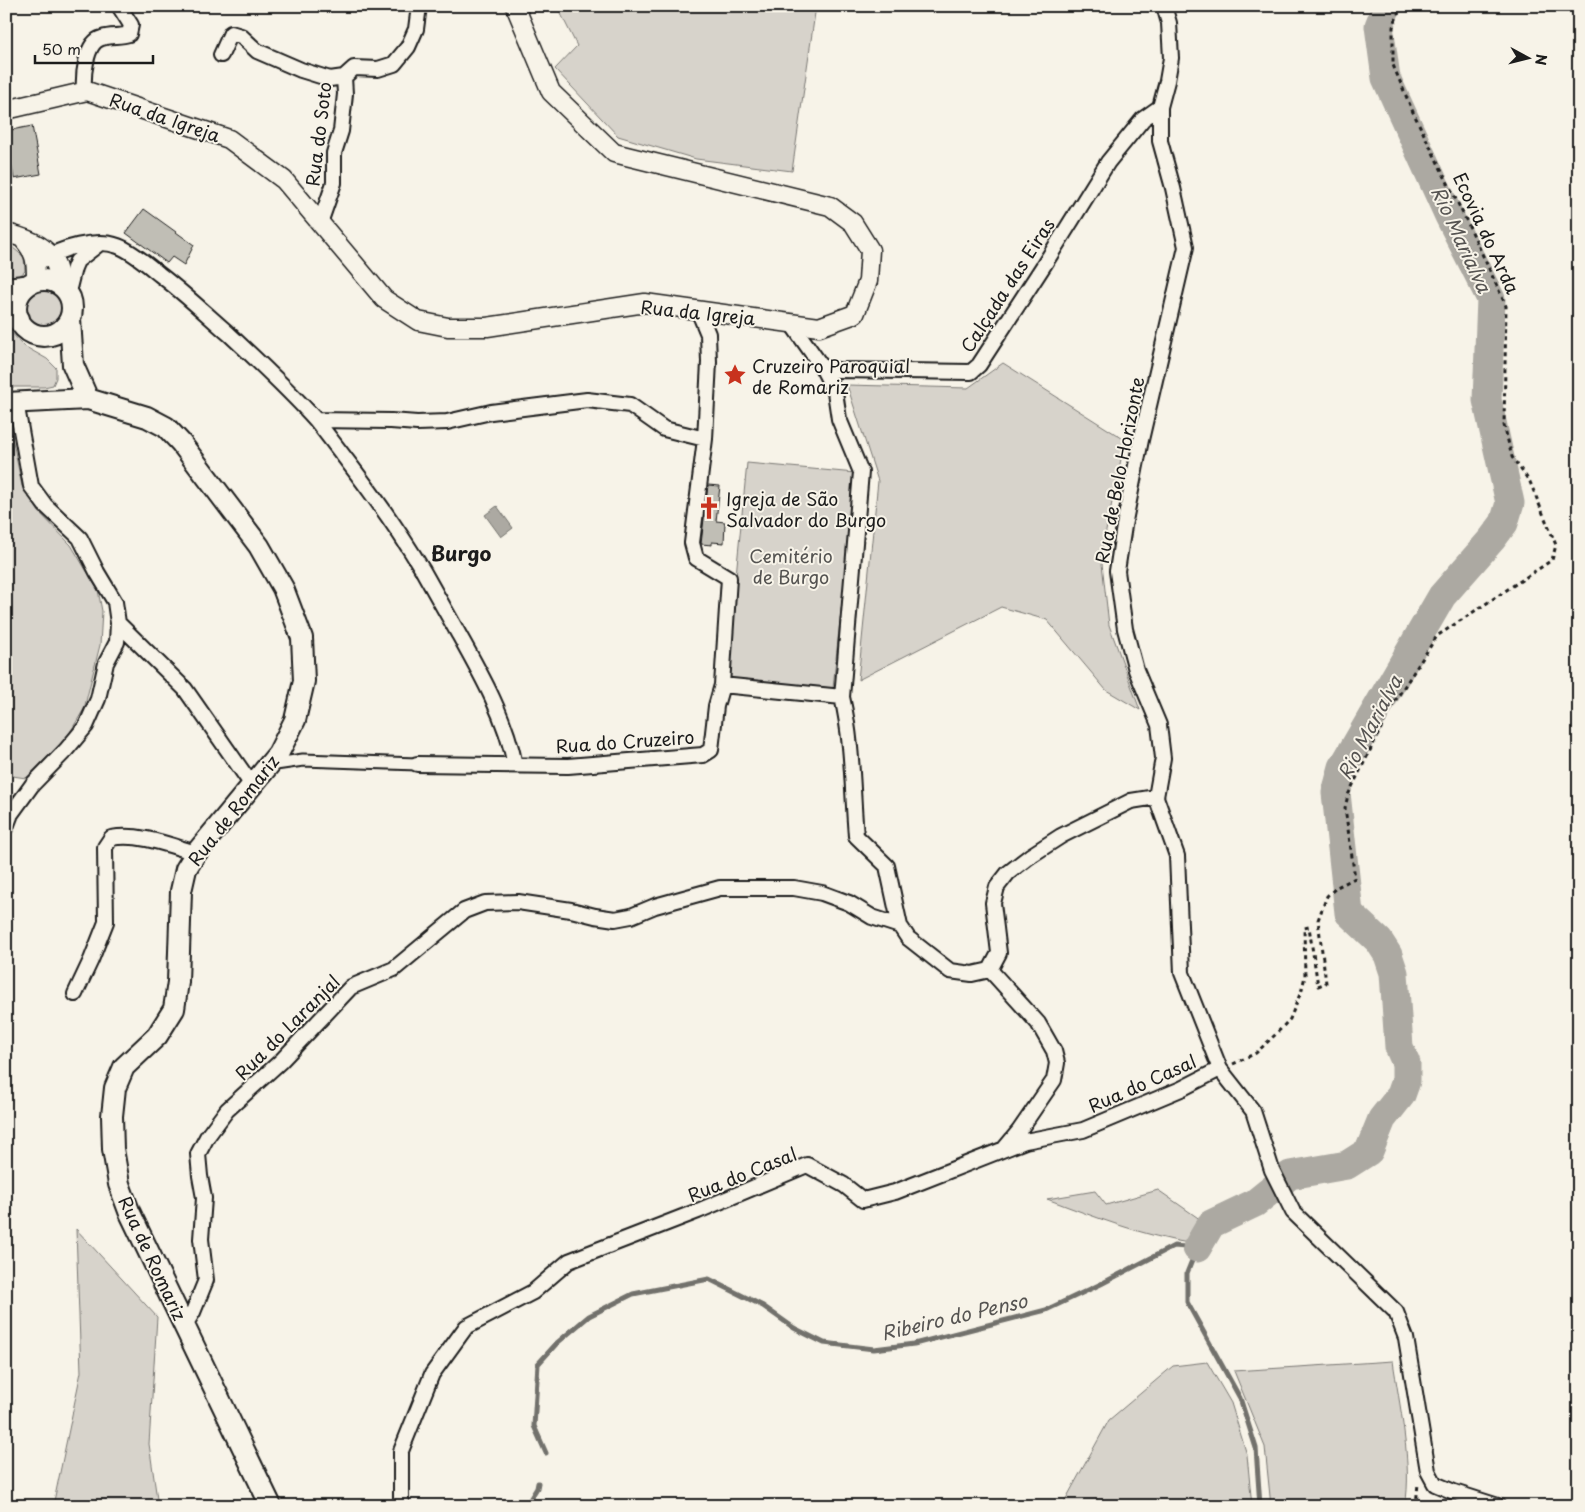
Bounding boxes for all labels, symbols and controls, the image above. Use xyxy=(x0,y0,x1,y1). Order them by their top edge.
scale bar xyxy=(35,32,152,64)
north arrow xyxy=(1502,32,1552,82)
text: 50 m xyxy=(42,37,81,60)
text: N xyxy=(1530,53,1552,66)
street label: Rua do Soto xyxy=(298,80,338,188)
street label: Rua da Igreja xyxy=(106,85,224,149)
street label: Ecovia do Arda xyxy=(1447,168,1527,299)
water label: Rio Marialva xyxy=(1425,181,1499,298)
street label: Calçada das Eiras xyxy=(953,212,1061,358)
street label: Rua da Igreja xyxy=(639,293,757,331)
place label: Cruzeiro Paroquial de Romariz xyxy=(752,352,910,400)
place icon: Cruzeiro Paroquial de Romariz xyxy=(722,362,748,388)
street label: Rua de Belo Horizonte xyxy=(1088,374,1150,566)
place label: Igreja de São Salvador do Burgo xyxy=(726,485,886,533)
church icon: Igreja de São Salvador do Burgo xyxy=(696,495,722,521)
district label: Burgo xyxy=(431,538,491,568)
park label: Cemitério de Burgo xyxy=(749,542,833,590)
water label: Rio Marialva xyxy=(1330,669,1409,784)
street label: Rua do Cruzeiro xyxy=(555,723,695,759)
street label: Rua de Romariz xyxy=(181,748,285,871)
street label: Rua do Laranjal xyxy=(228,968,346,1086)
street label: Rua do Casal xyxy=(1084,1047,1200,1119)
street label: Rua do Casal xyxy=(683,1140,801,1208)
street label: Rua de Romariz xyxy=(112,1191,194,1325)
water label: Ribeiro do Penso xyxy=(878,1285,1031,1346)

